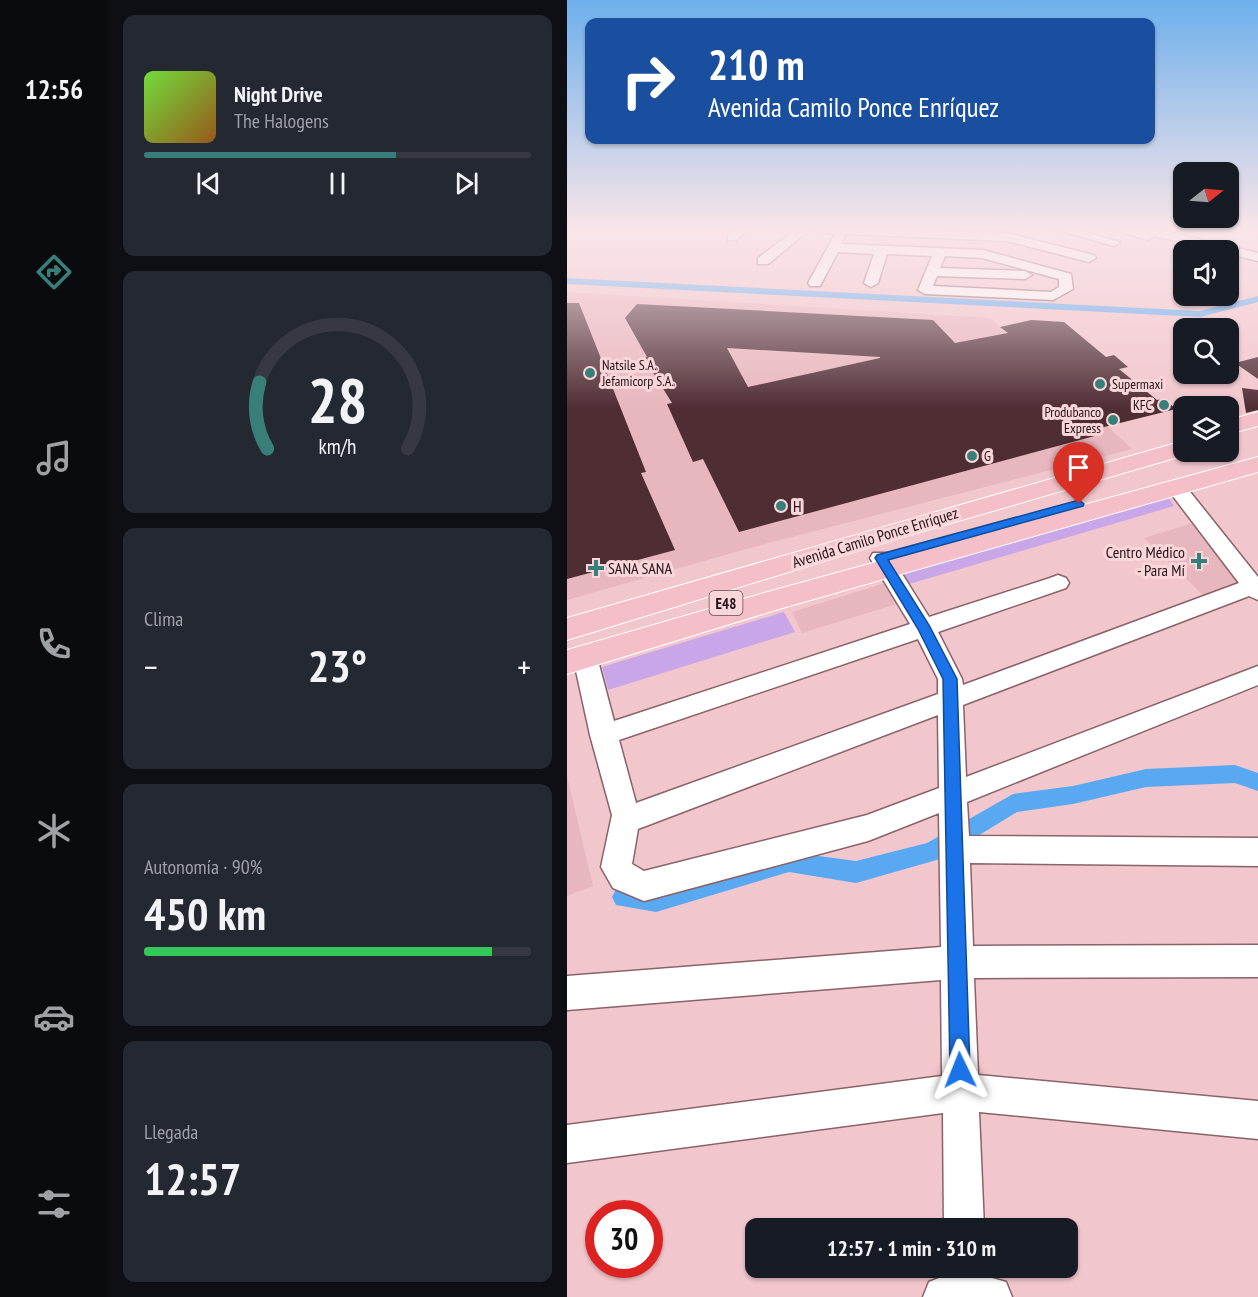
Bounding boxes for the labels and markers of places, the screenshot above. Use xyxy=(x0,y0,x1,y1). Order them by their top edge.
place label: Natsile S.A. Jefamicorp S.A. xyxy=(601,356,674,390)
marker: Natsile S.A. Jefamicorp S.A. xyxy=(583,366,597,380)
place label: Supermaxi xyxy=(1112,375,1163,393)
marker: Supermaxi xyxy=(1093,377,1107,391)
place label: KFC xyxy=(1133,396,1153,414)
marker: KFC xyxy=(1157,398,1171,412)
place label: Produbanco Express xyxy=(1044,403,1101,437)
marker: Produbanco Express xyxy=(1106,413,1120,427)
pin xyxy=(1053,442,1104,504)
place label: G xyxy=(984,447,991,465)
marker: G xyxy=(965,449,979,463)
place label: H xyxy=(793,496,802,516)
marker: H xyxy=(774,499,788,513)
place label: Centro Médico - Para Mí xyxy=(1106,542,1186,580)
marker: Centro Médico - Para Mí xyxy=(1190,552,1208,570)
place label: SANA SANA xyxy=(608,558,672,578)
marker: SANA SANA xyxy=(589,561,603,575)

